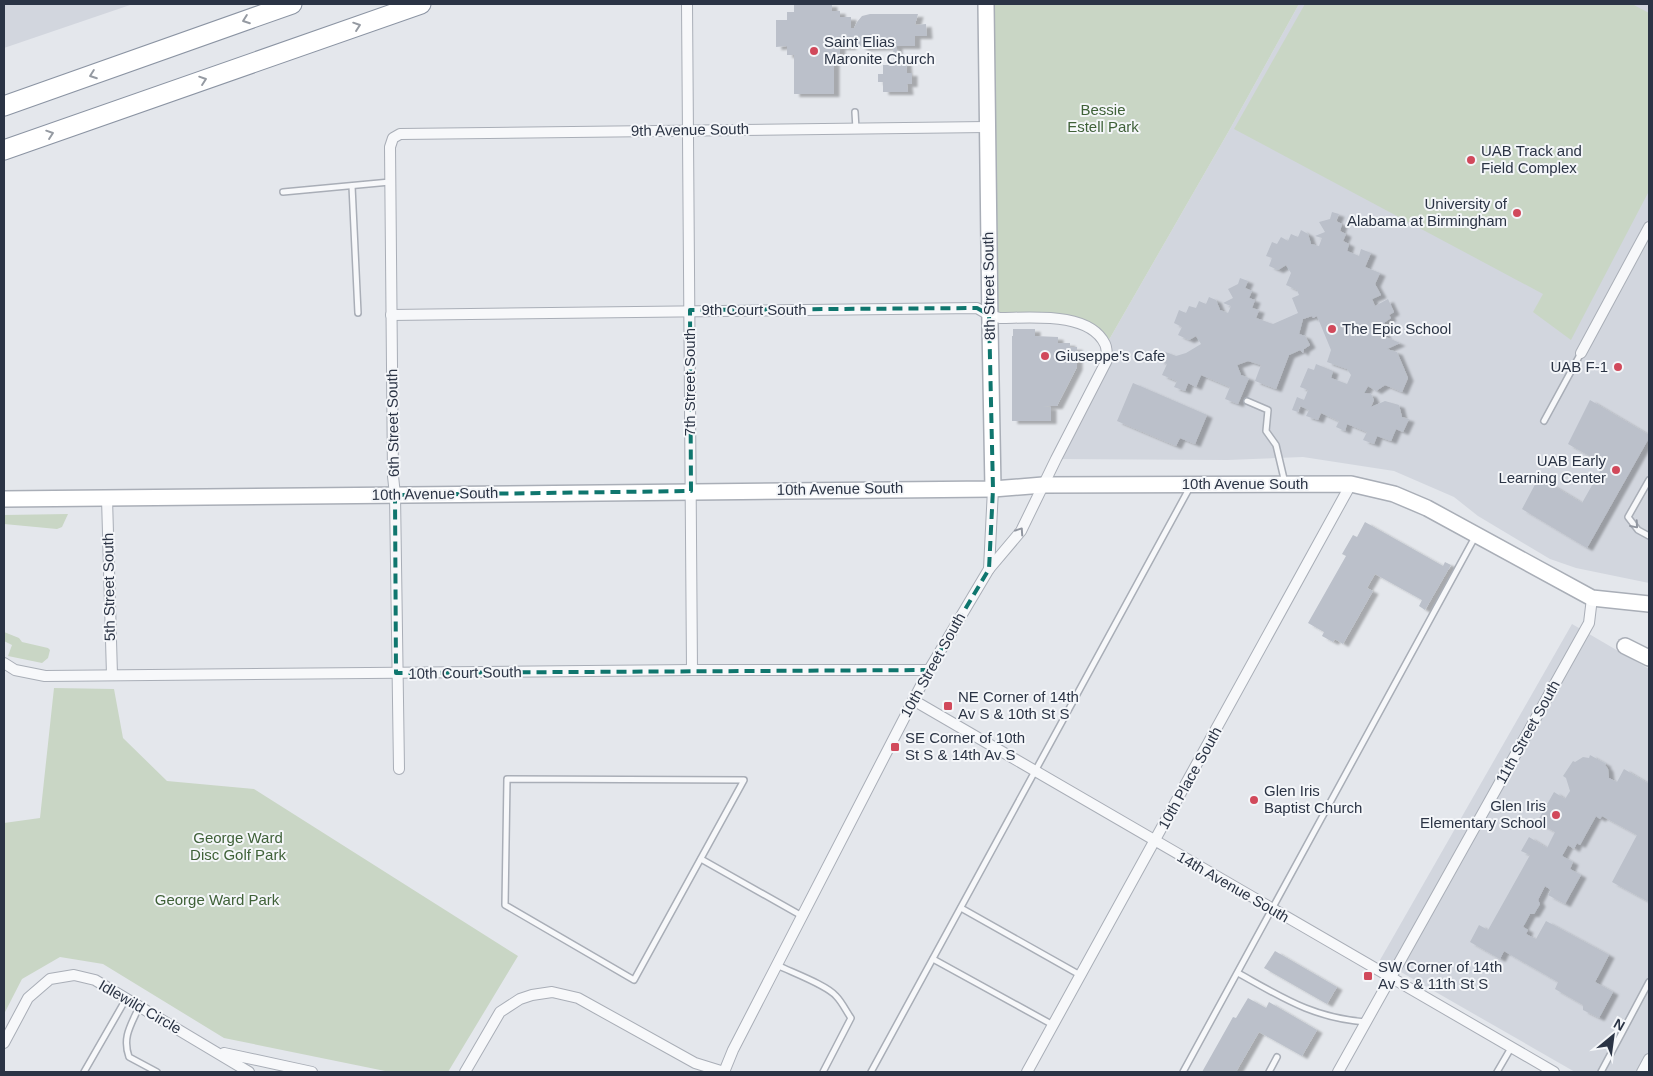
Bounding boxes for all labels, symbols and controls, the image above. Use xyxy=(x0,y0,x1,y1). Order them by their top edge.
one-way arrow xyxy=(242,14,251,24)
one-way arrow xyxy=(352,22,360,32)
place label: Saint Elias Maronite Church xyxy=(824,33,935,67)
marker: Saint Elias Maronite Church xyxy=(808,45,820,57)
one-way arrow xyxy=(89,69,98,79)
one-way arrow xyxy=(198,76,207,86)
park label: Bessie Estell Park xyxy=(1067,101,1139,135)
street label: 9th Avenue South xyxy=(631,120,749,139)
one-way arrow xyxy=(45,130,54,140)
place label: UAB Track and Field Complex xyxy=(1481,142,1582,176)
marker: UAB Track and Field Complex xyxy=(1465,154,1477,166)
place label: University of Alabama at Birmingham xyxy=(1347,195,1508,229)
marker: University of Alabama at Birmingham xyxy=(1511,207,1523,219)
street label: 8th Street South xyxy=(979,232,998,340)
street label: 9th Court South xyxy=(701,301,807,318)
place label: The Epic School xyxy=(1342,320,1451,337)
marker: The Epic School xyxy=(1326,323,1338,335)
street label: 7th Street South xyxy=(681,328,698,436)
place label: Giuseppe's Cafe xyxy=(1055,347,1165,364)
marker: Giuseppe's Cafe xyxy=(1039,350,1051,362)
place label: UAB F-1 xyxy=(1550,358,1608,375)
marker: UAB F-1 xyxy=(1612,361,1624,373)
street label: 6th Street South xyxy=(383,369,402,477)
place label: UAB Early Learning Center xyxy=(1498,452,1606,486)
marker: UAB Early Learning Center xyxy=(1610,464,1622,476)
street label: 10th Avenue South xyxy=(1182,475,1308,492)
street label: 10th Avenue South xyxy=(777,479,903,498)
street label: 10th Avenue South xyxy=(372,484,498,503)
one-way arrow xyxy=(1630,520,1639,529)
one-way arrow xyxy=(1014,528,1023,537)
street label: 5th Street South xyxy=(99,533,118,641)
street label: 10th Street South xyxy=(897,610,968,720)
street label: 10th Court South xyxy=(408,663,522,682)
street label: 11th Street South xyxy=(1492,677,1563,786)
place label: NE Corner of 14th Av S & 10th St S xyxy=(958,688,1079,722)
marker: NE Corner of 14th Av S & 10th St S xyxy=(942,700,954,712)
street label: 10th Place South xyxy=(1154,724,1225,832)
place label: SE Corner of 10th St S & 14th Av S xyxy=(905,729,1025,763)
marker: SE Corner of 10th St S & 14th Av S xyxy=(889,741,901,753)
place label: Glen Iris Baptist Church xyxy=(1264,782,1362,816)
marker: Glen Iris Baptist Church xyxy=(1248,794,1260,806)
place label: Glen Iris Elementary School xyxy=(1420,797,1546,831)
marker: Glen Iris Elementary School xyxy=(1550,809,1562,821)
park label: George Ward Disc Golf Park xyxy=(190,829,286,863)
street label: 14th Avenue South xyxy=(1174,848,1292,926)
park label: George Ward Park xyxy=(155,891,280,908)
place label: SW Corner of 14th Av S & 11th St S xyxy=(1378,958,1502,992)
marker: SW Corner of 14th Av S & 11th St S xyxy=(1362,970,1374,982)
street label: Idlewild Circle xyxy=(96,976,185,1037)
north arrow xyxy=(1588,1011,1638,1061)
text: N xyxy=(1611,1015,1628,1034)

